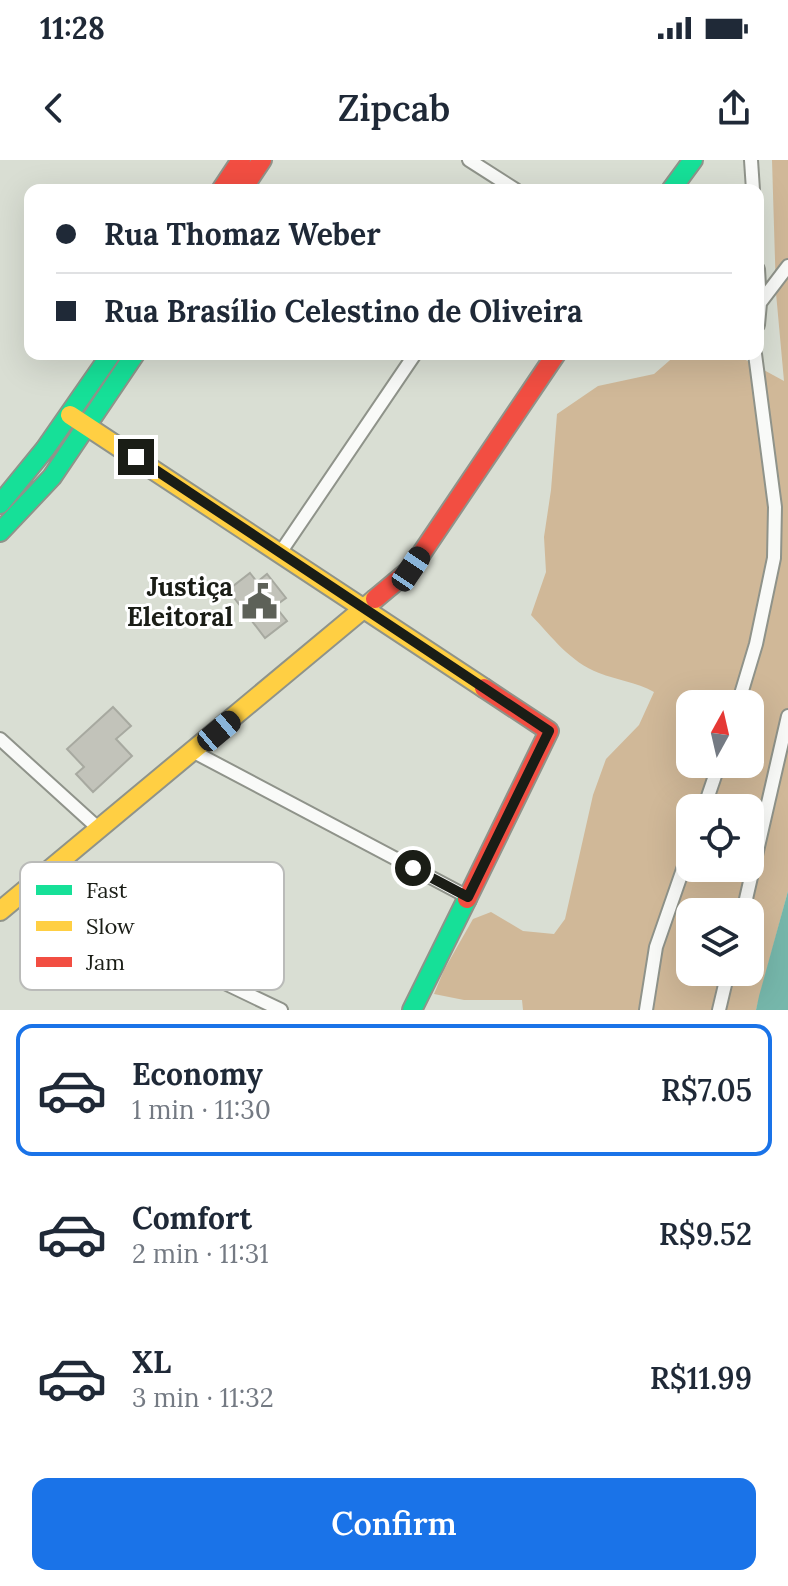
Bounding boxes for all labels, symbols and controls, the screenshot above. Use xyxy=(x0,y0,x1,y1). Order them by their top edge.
text: 11:28 xyxy=(40,9,105,47)
text: Zipcab xyxy=(338,85,450,131)
icon: back xyxy=(32,86,76,130)
icon: share xyxy=(712,86,756,130)
text: Rua Thomaz Weber xyxy=(104,215,381,253)
text: Rua Brasílio Celestino de Oliveira xyxy=(104,292,583,330)
route end xyxy=(118,439,154,475)
car xyxy=(388,542,434,596)
place label: Justiça Eleitoral xyxy=(127,570,233,633)
public building icon: Justiça Eleitoral xyxy=(240,583,278,621)
north arrow xyxy=(676,690,764,778)
map controls xyxy=(676,690,764,986)
car xyxy=(193,706,245,756)
button: locate xyxy=(676,794,764,882)
route start xyxy=(395,850,431,886)
legend xyxy=(20,862,284,990)
text: Fast xyxy=(86,876,128,904)
button: layers xyxy=(676,898,764,986)
text: Slow xyxy=(86,912,135,940)
text: Jam xyxy=(85,948,125,976)
icon: car xyxy=(36,1054,108,1126)
text: Economy xyxy=(132,1055,263,1093)
text: R$7.05 xyxy=(661,1071,752,1109)
text: 1 min · 11:30 xyxy=(132,1093,271,1126)
icon: car xyxy=(36,1198,108,1270)
text: Comfort xyxy=(132,1199,252,1237)
text: R$9.52 xyxy=(659,1215,752,1253)
text: 2 min · 11:31 xyxy=(132,1237,269,1270)
icon: car xyxy=(36,1342,108,1414)
text: XL xyxy=(132,1343,171,1381)
text: R$11.99 xyxy=(650,1359,752,1397)
text: 3 min · 11:32 xyxy=(132,1381,274,1414)
button: Confirm xyxy=(32,1478,756,1570)

